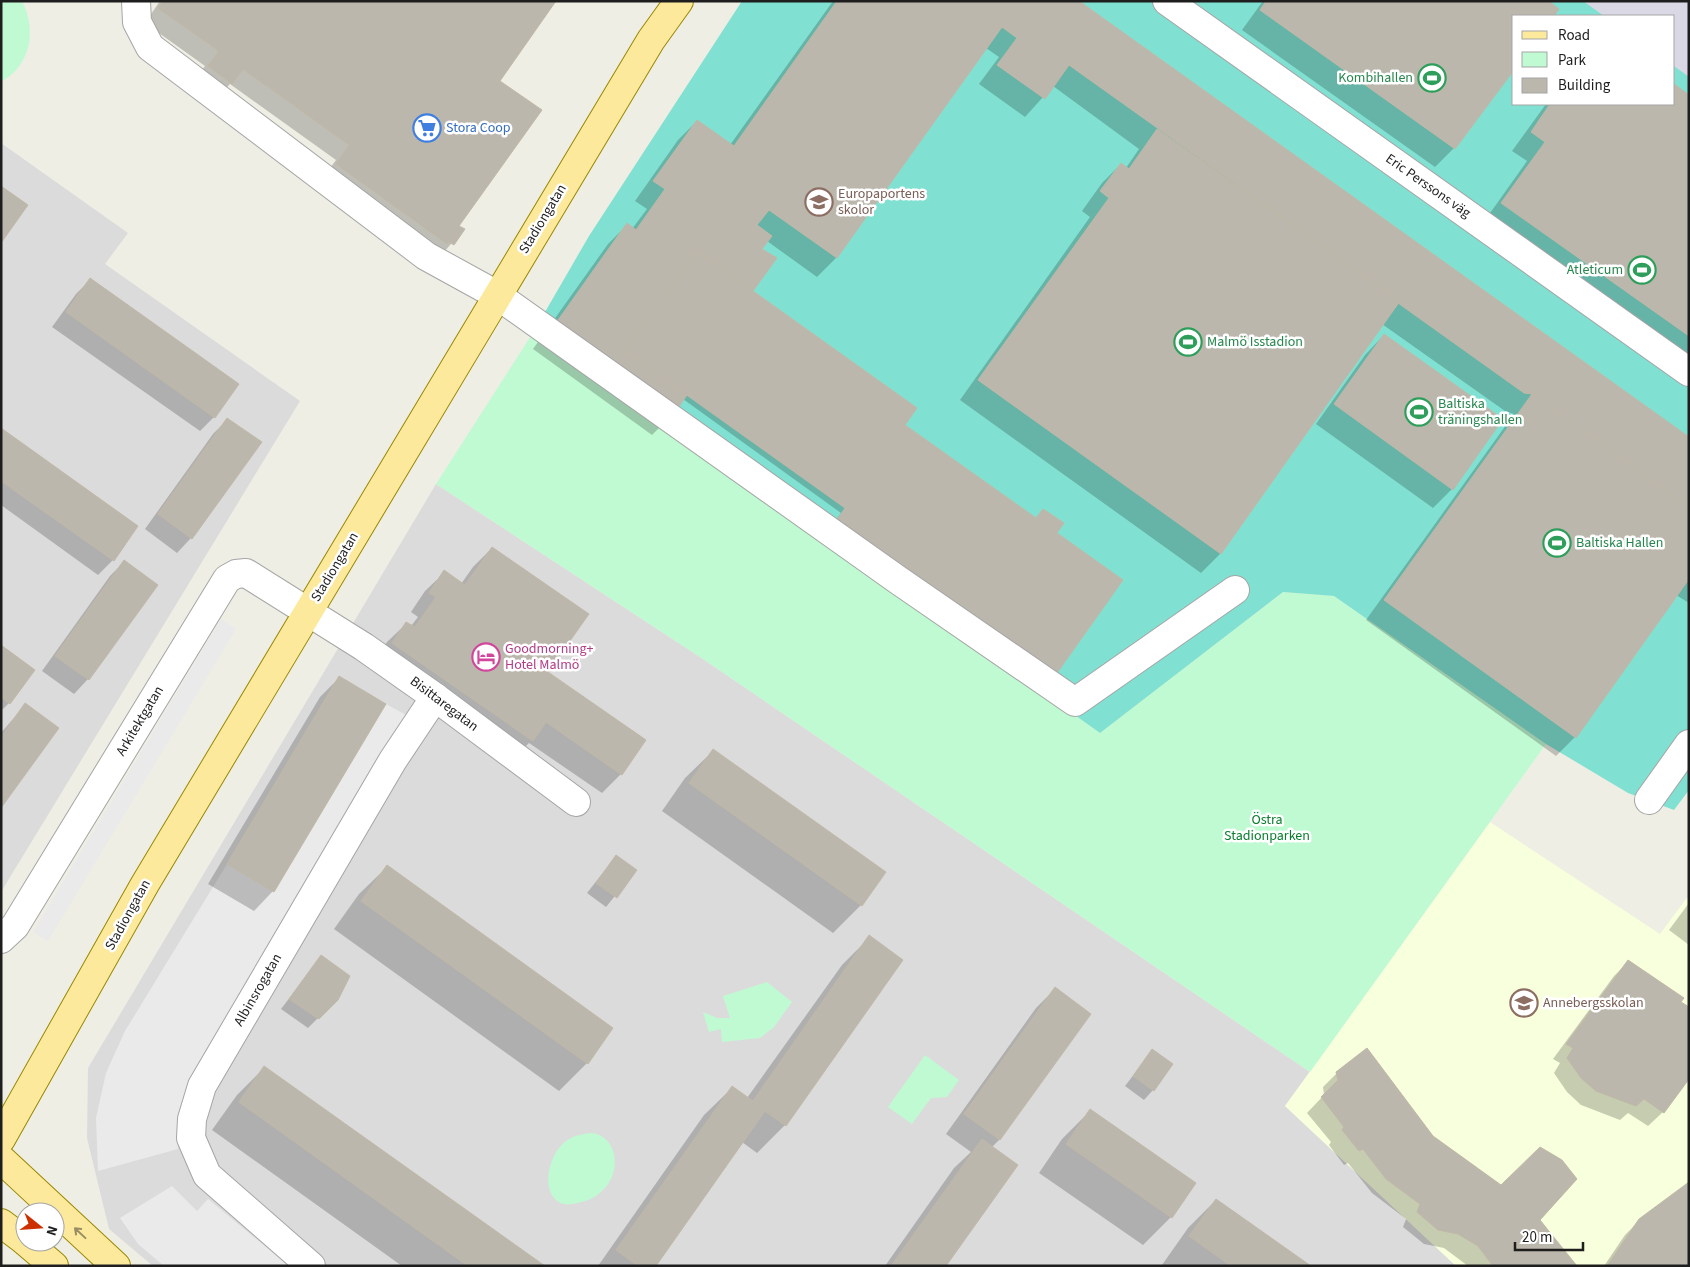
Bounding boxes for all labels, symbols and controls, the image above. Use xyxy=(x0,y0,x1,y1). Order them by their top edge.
legend xyxy=(1512,15,1675,105)
text: Road xyxy=(1558,25,1590,46)
text: Park xyxy=(1558,50,1587,71)
sports icon: Kombihallen xyxy=(1417,63,1447,93)
place label: Kombihallen xyxy=(1338,68,1413,88)
text: Building xyxy=(1558,75,1611,96)
supermarket icon: Stora Coop xyxy=(412,113,442,143)
place label: Stora Coop xyxy=(446,118,511,138)
street label: Eric Perssons väg xyxy=(1381,149,1475,223)
street label: Stadiongatan xyxy=(514,180,572,258)
place label: Europaportens skolor xyxy=(838,184,925,220)
school or university icon: Europaportens skolor xyxy=(804,187,834,217)
sports icon: Atleticum xyxy=(1627,255,1657,285)
place label: Atleticum xyxy=(1567,260,1623,280)
sports icon: Malmö Isstadion xyxy=(1173,327,1203,357)
place label: Malmö Isstadion xyxy=(1207,332,1303,352)
place label: Baltiska träningshallen xyxy=(1438,394,1522,430)
sports icon: Baltiska träningshallen xyxy=(1404,397,1434,427)
street label: Stadiongatan xyxy=(306,528,364,606)
sports icon: Baltiska Hallen xyxy=(1542,528,1572,558)
place label: Baltiska Hallen xyxy=(1576,533,1663,553)
place label: Goodmorning+ Hotel Malmö xyxy=(505,639,593,675)
hotel icon: Goodmorning+ Hotel Malmö xyxy=(471,642,501,672)
street label: Bisittaregatan xyxy=(406,672,482,736)
street label: Arkitektgatan xyxy=(111,682,169,760)
park label: Östra Stadionparken xyxy=(1224,810,1310,846)
street label: Stadiongatan xyxy=(100,876,156,954)
street label: Albinsrogatan xyxy=(229,950,287,1030)
school or university icon: Annebergsskolan xyxy=(1509,988,1539,1018)
place label: Annebergsskolan xyxy=(1543,993,1644,1013)
north arrow xyxy=(15,1202,65,1252)
scale bar xyxy=(1515,1220,1582,1252)
text: N xyxy=(41,1223,62,1238)
one-way arrow xyxy=(74,1227,86,1239)
text: 20 m xyxy=(1522,1227,1552,1248)

